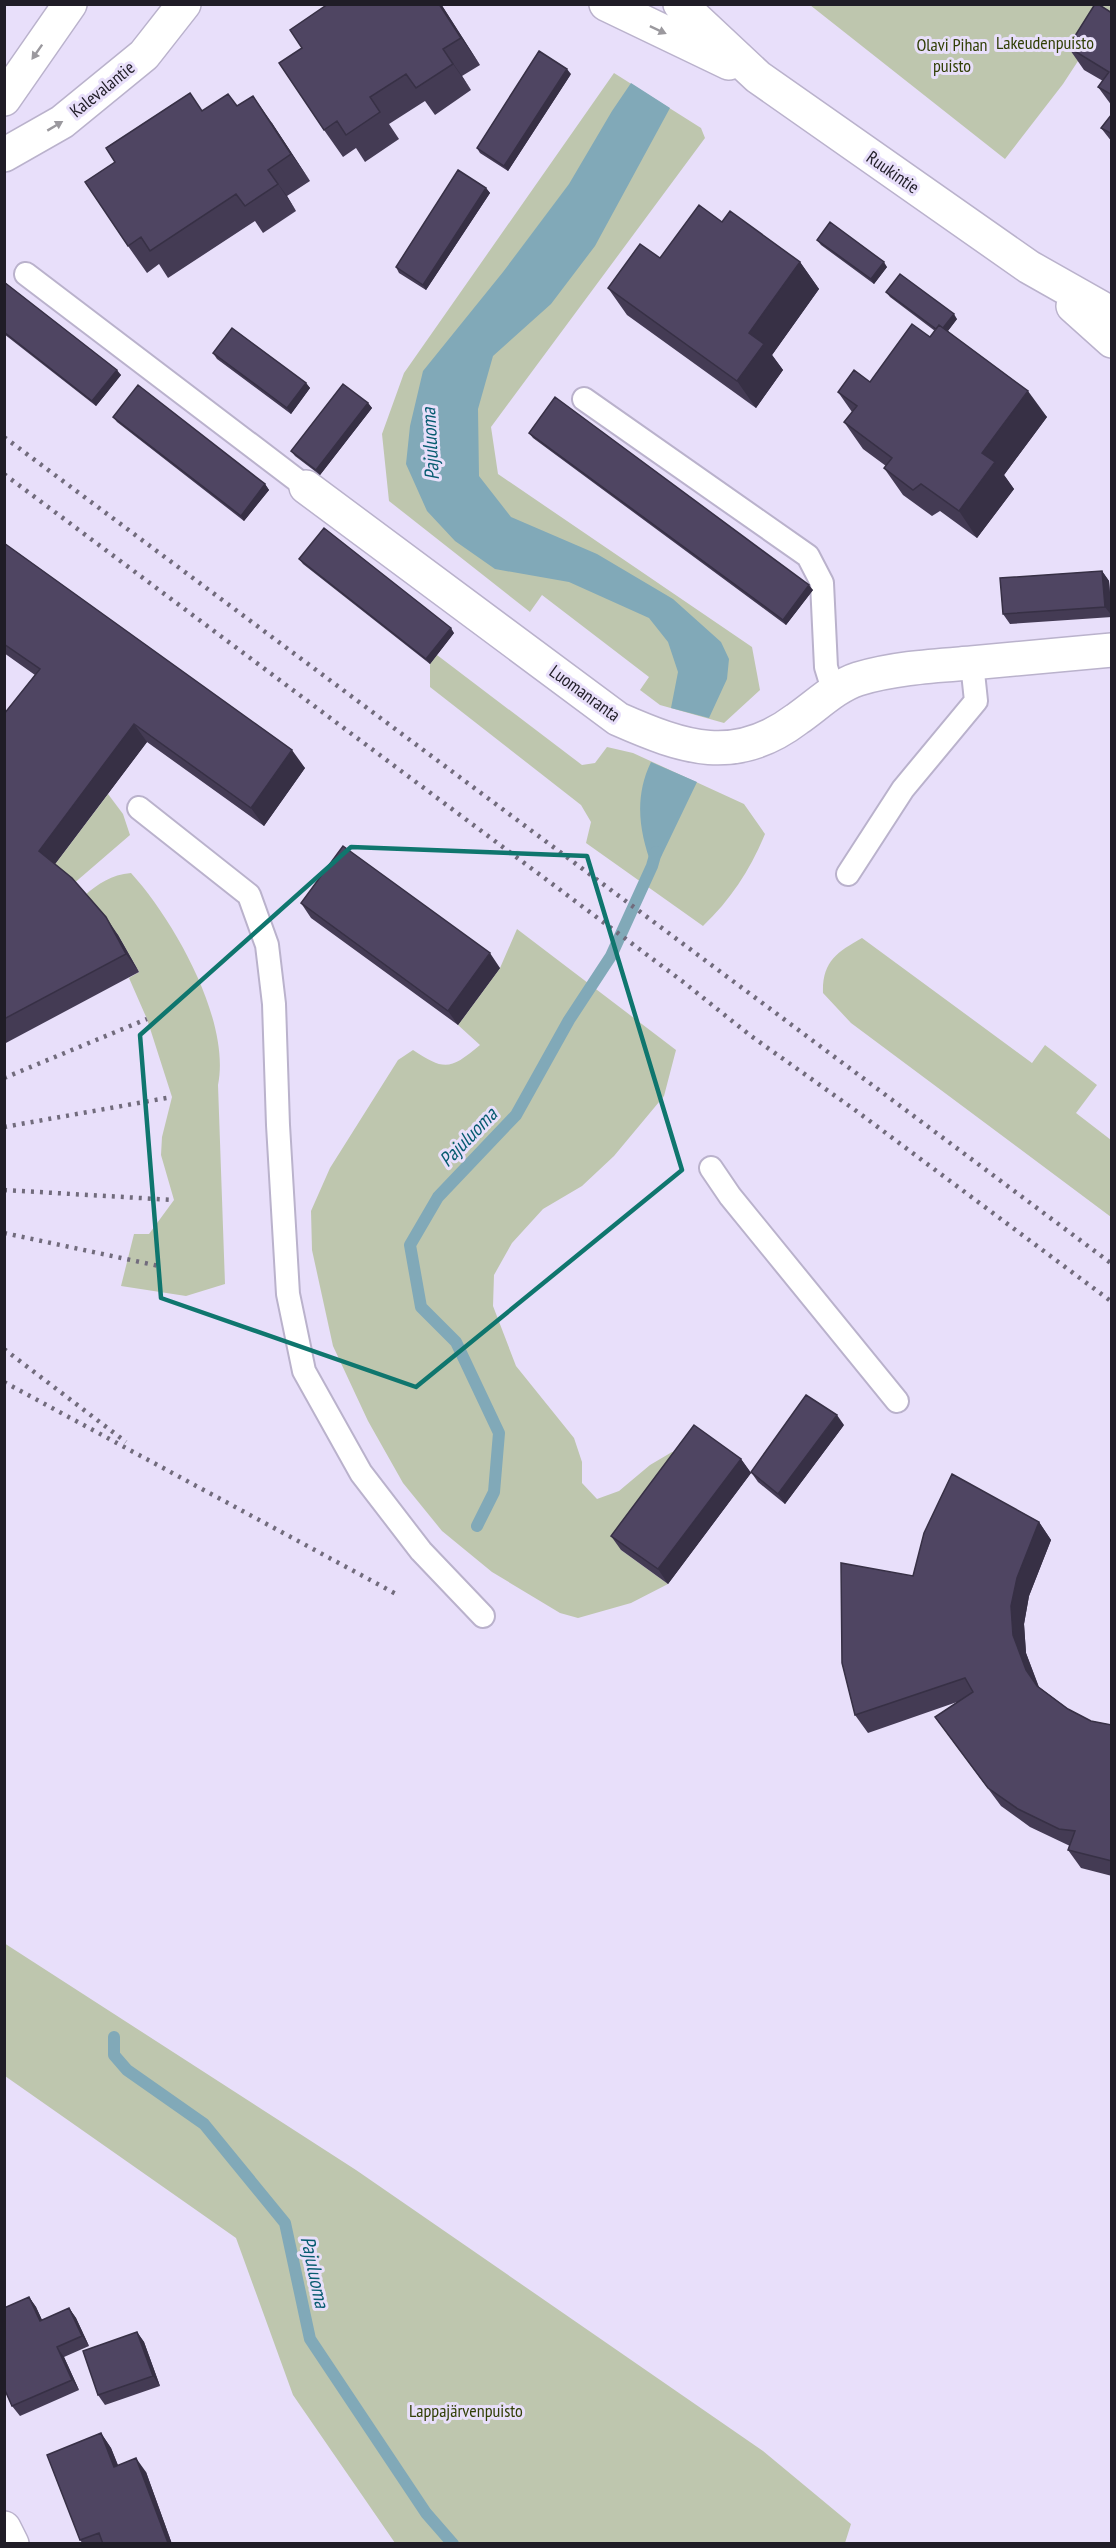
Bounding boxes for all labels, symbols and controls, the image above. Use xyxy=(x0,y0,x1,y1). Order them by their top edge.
one-way arrow xyxy=(650,26,667,35)
park label: Lakeudenpuisto xyxy=(996,31,1094,54)
park label: Olavi Pihan puisto xyxy=(916,33,988,77)
one-way arrow xyxy=(32,44,43,60)
street label: Kalevalantie xyxy=(65,56,139,122)
one-way arrow xyxy=(47,120,63,131)
street label: Ruukintie xyxy=(862,146,924,198)
water label: Pajuluoma xyxy=(415,406,445,481)
street label: Luomanranta xyxy=(545,660,625,726)
water label: Pajuluoma xyxy=(433,1101,503,1172)
water label: Pajuluoma xyxy=(295,2234,335,2311)
park label: Lappajärvenpuisto xyxy=(409,2399,523,2422)

